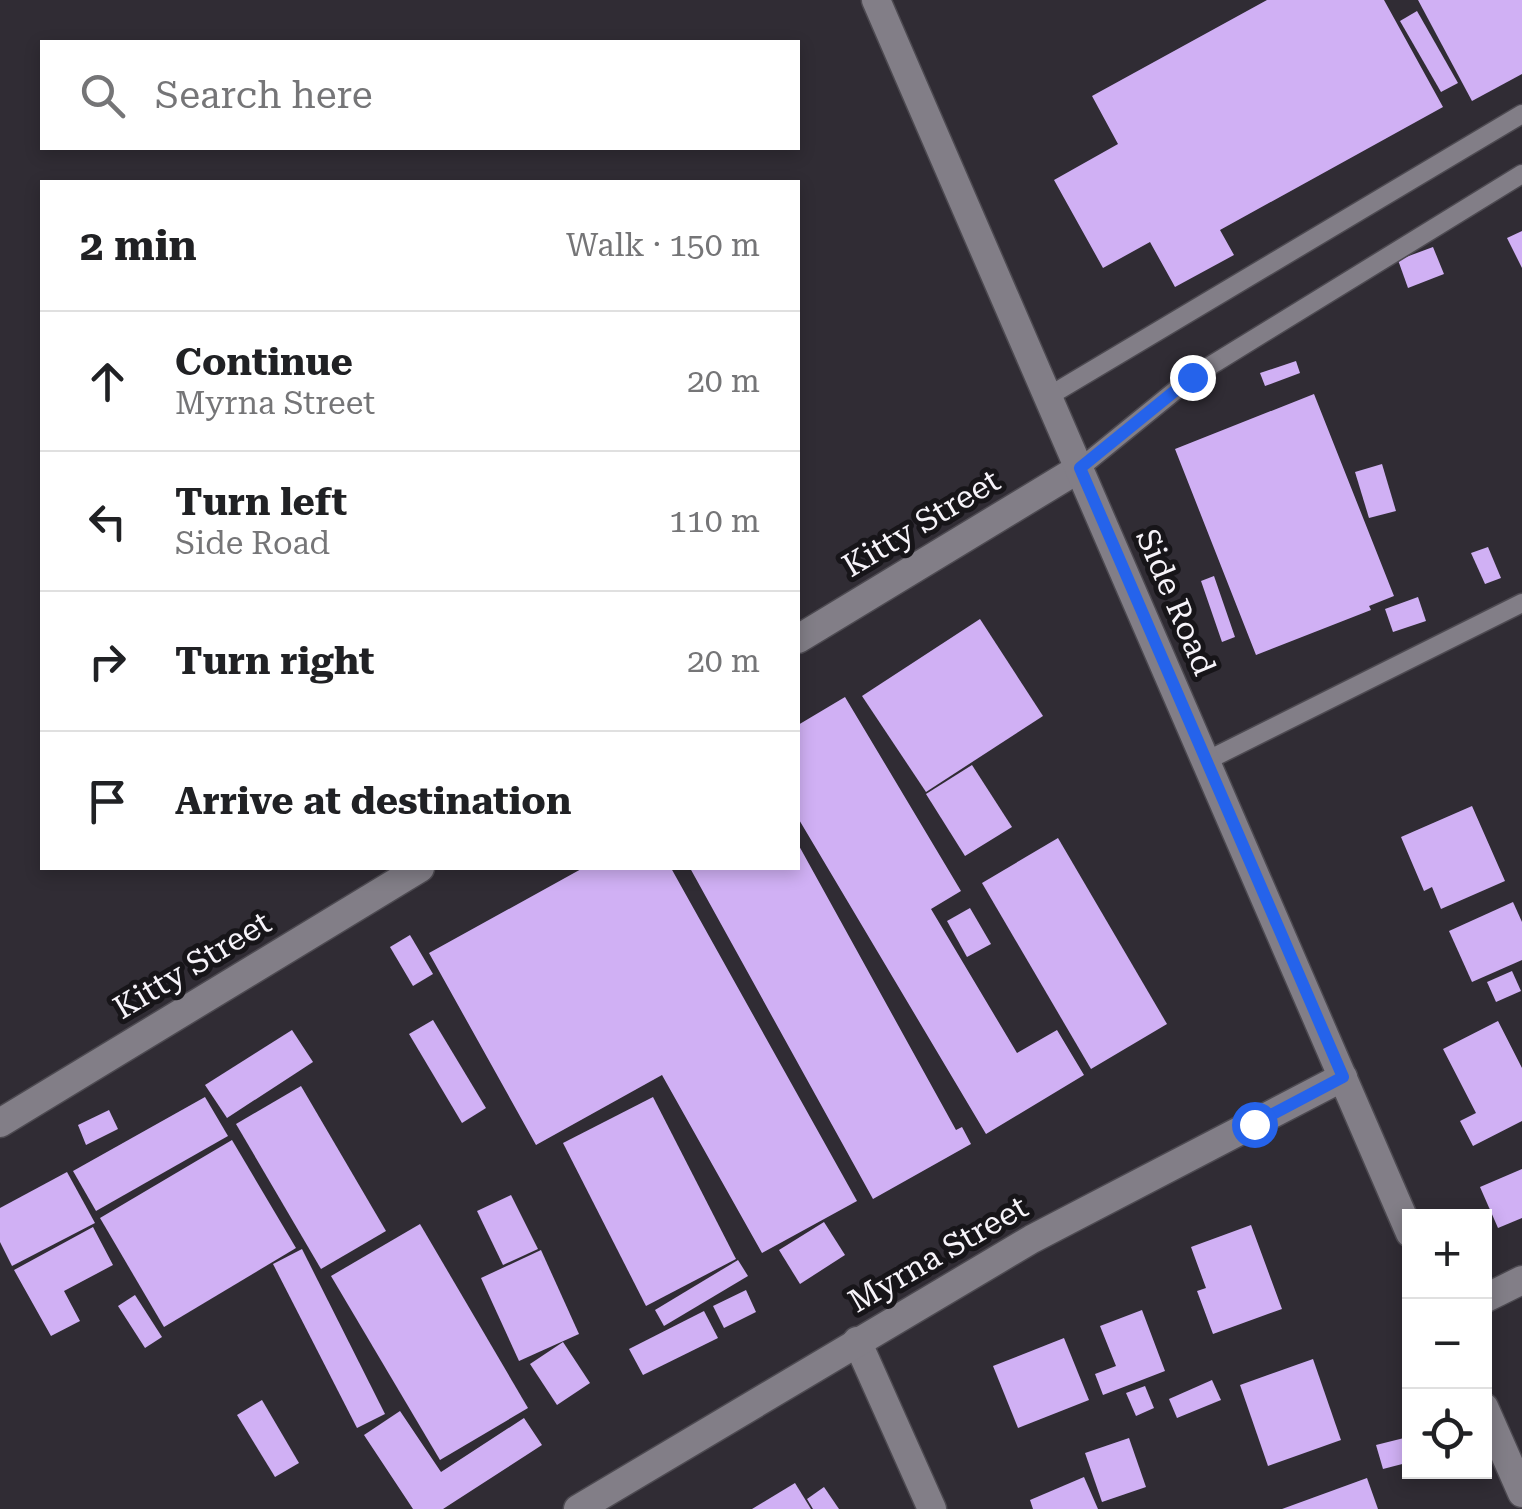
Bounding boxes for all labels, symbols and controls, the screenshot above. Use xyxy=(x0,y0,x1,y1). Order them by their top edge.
search box xyxy=(40,40,800,150)
icon: search xyxy=(75,68,130,123)
text: Search here xyxy=(155,73,373,117)
text: 2 min xyxy=(80,221,197,270)
text: Walk · 150 m xyxy=(566,226,760,264)
text: Continue xyxy=(175,340,353,384)
icon: ahead xyxy=(80,354,135,409)
route end xyxy=(1170,355,1216,401)
text: 20 m xyxy=(687,362,760,400)
text: Myrna Street xyxy=(175,384,375,422)
street label: Kitty Street xyxy=(835,461,1007,585)
text: Turn left xyxy=(175,480,347,524)
icon: left xyxy=(80,494,135,549)
text: 110 m xyxy=(669,502,760,540)
street label: Side Road xyxy=(1128,523,1224,681)
text: Side Road xyxy=(175,524,330,562)
icon: right xyxy=(80,634,135,689)
text: Turn right xyxy=(175,639,374,683)
text: 20 m xyxy=(687,642,760,680)
icon: arrive xyxy=(80,774,135,829)
text: Arrive at destination xyxy=(175,779,571,823)
street label: Kitty Street xyxy=(106,903,278,1027)
route start xyxy=(1232,1102,1278,1148)
street label: Myrna Street xyxy=(842,1187,1034,1321)
map controls xyxy=(1402,1209,1492,1479)
button: + xyxy=(1402,1209,1492,1299)
button: − xyxy=(1402,1299,1492,1389)
button: locate xyxy=(1402,1389,1492,1479)

